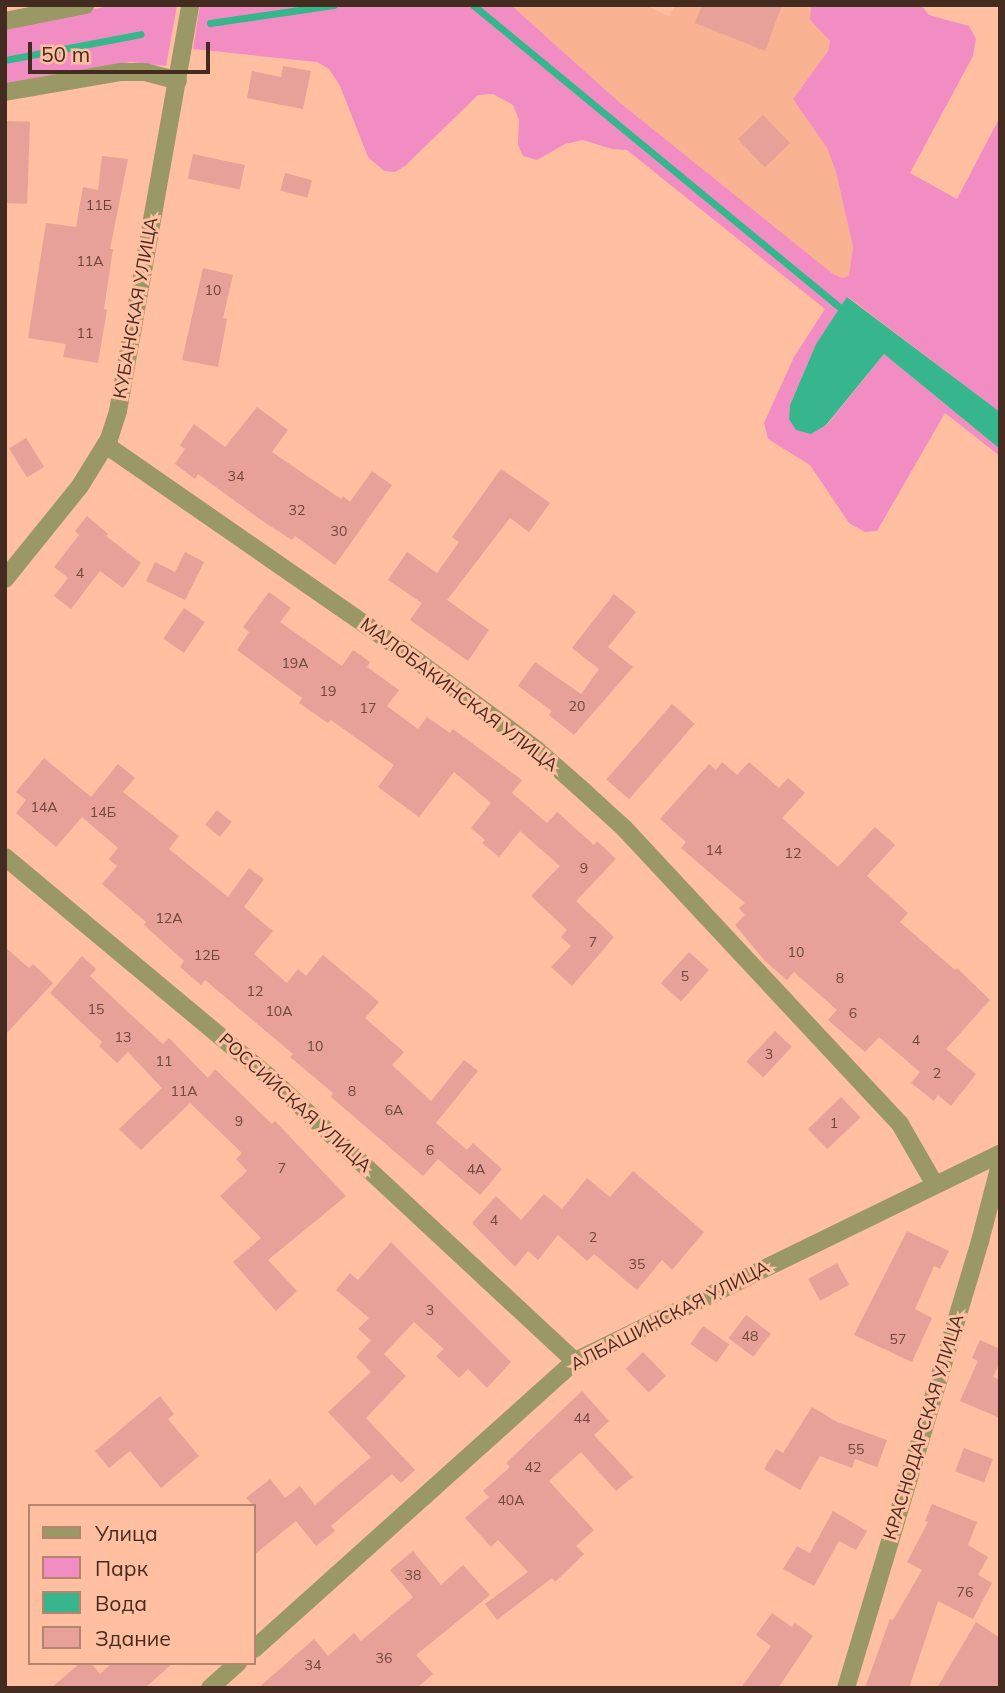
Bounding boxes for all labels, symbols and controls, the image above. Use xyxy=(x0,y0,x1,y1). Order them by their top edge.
scale bar xyxy=(32,28,214,72)
text: 50 m xyxy=(41,41,90,67)
house number: 11Б xyxy=(86,197,112,213)
street label: КУБАНСКАЯ УЛИЦА xyxy=(109,216,163,400)
house number: 11А xyxy=(76,253,104,269)
house number: 10 xyxy=(205,282,221,298)
house number: 11 xyxy=(77,325,93,341)
house number: 34 xyxy=(228,468,244,484)
house number: 32 xyxy=(289,502,305,518)
house number: 30 xyxy=(331,523,347,539)
house number: 4 xyxy=(76,565,84,581)
street label: МАЛОБАКИНСКАЯ УЛИЦА xyxy=(356,614,562,776)
house number: 19А xyxy=(281,655,309,671)
house number: 19 xyxy=(320,683,336,699)
house number: 20 xyxy=(569,698,585,714)
house number: 17 xyxy=(360,700,376,716)
house number: 14А xyxy=(30,799,58,815)
house number: 14Б xyxy=(90,804,116,820)
house number: 14 xyxy=(706,842,722,858)
house number: 12 xyxy=(785,845,801,861)
house number: 9 xyxy=(580,860,588,876)
house number: 12А xyxy=(155,910,183,926)
house number: 7 xyxy=(589,934,597,950)
house number: 10 xyxy=(788,944,804,960)
house number: 12Б xyxy=(194,947,220,963)
house number: 5 xyxy=(681,968,689,984)
house number: 8 xyxy=(836,970,844,986)
house number: 12 xyxy=(247,983,263,999)
house number: 15 xyxy=(88,1001,104,1017)
house number: 10А xyxy=(265,1003,293,1019)
house number: 6 xyxy=(849,1005,857,1021)
house number: 13 xyxy=(115,1029,131,1045)
street label: РОССИЙСКАЯ УЛИЦА xyxy=(214,1029,376,1177)
house number: 4 xyxy=(912,1032,920,1048)
house number: 10 xyxy=(307,1038,323,1054)
house number: 3 xyxy=(765,1046,773,1062)
house number: 11 xyxy=(156,1053,172,1069)
house number: 2 xyxy=(933,1065,941,1081)
house number: 11А xyxy=(170,1083,198,1099)
house number: 8 xyxy=(348,1083,356,1099)
house number: 6А xyxy=(385,1102,403,1118)
house number: 9 xyxy=(235,1113,243,1129)
house number: 1 xyxy=(830,1115,838,1131)
house number: 6 xyxy=(426,1142,434,1158)
house number: 7 xyxy=(278,1160,286,1176)
house number: 4А xyxy=(467,1161,485,1177)
house number: 4 xyxy=(490,1212,498,1228)
house number: 2 xyxy=(589,1229,597,1245)
street label: АЛБАШИНСКАЯ УЛИЦА xyxy=(567,1256,773,1376)
house number: 35 xyxy=(629,1256,645,1272)
house number: 3 xyxy=(426,1302,434,1318)
street label: КРАСНОДАРСКАЯ УЛИЦА xyxy=(879,1312,969,1542)
house number: 48 xyxy=(742,1328,758,1344)
house number: 57 xyxy=(890,1331,906,1347)
house number: 44 xyxy=(574,1410,590,1426)
house number: 55 xyxy=(848,1441,864,1457)
house number: 42 xyxy=(525,1459,541,1475)
house number: 40А xyxy=(497,1492,525,1508)
legend xyxy=(28,1504,256,1665)
text: Улица xyxy=(95,1520,158,1546)
text: Парк xyxy=(95,1555,148,1581)
house number: 38 xyxy=(405,1567,421,1583)
house number: 76 xyxy=(957,1584,973,1600)
text: Вода xyxy=(95,1590,147,1616)
text: Здание xyxy=(95,1625,171,1651)
house number: 36 xyxy=(376,1650,392,1666)
house number: 34 xyxy=(305,1657,321,1673)

